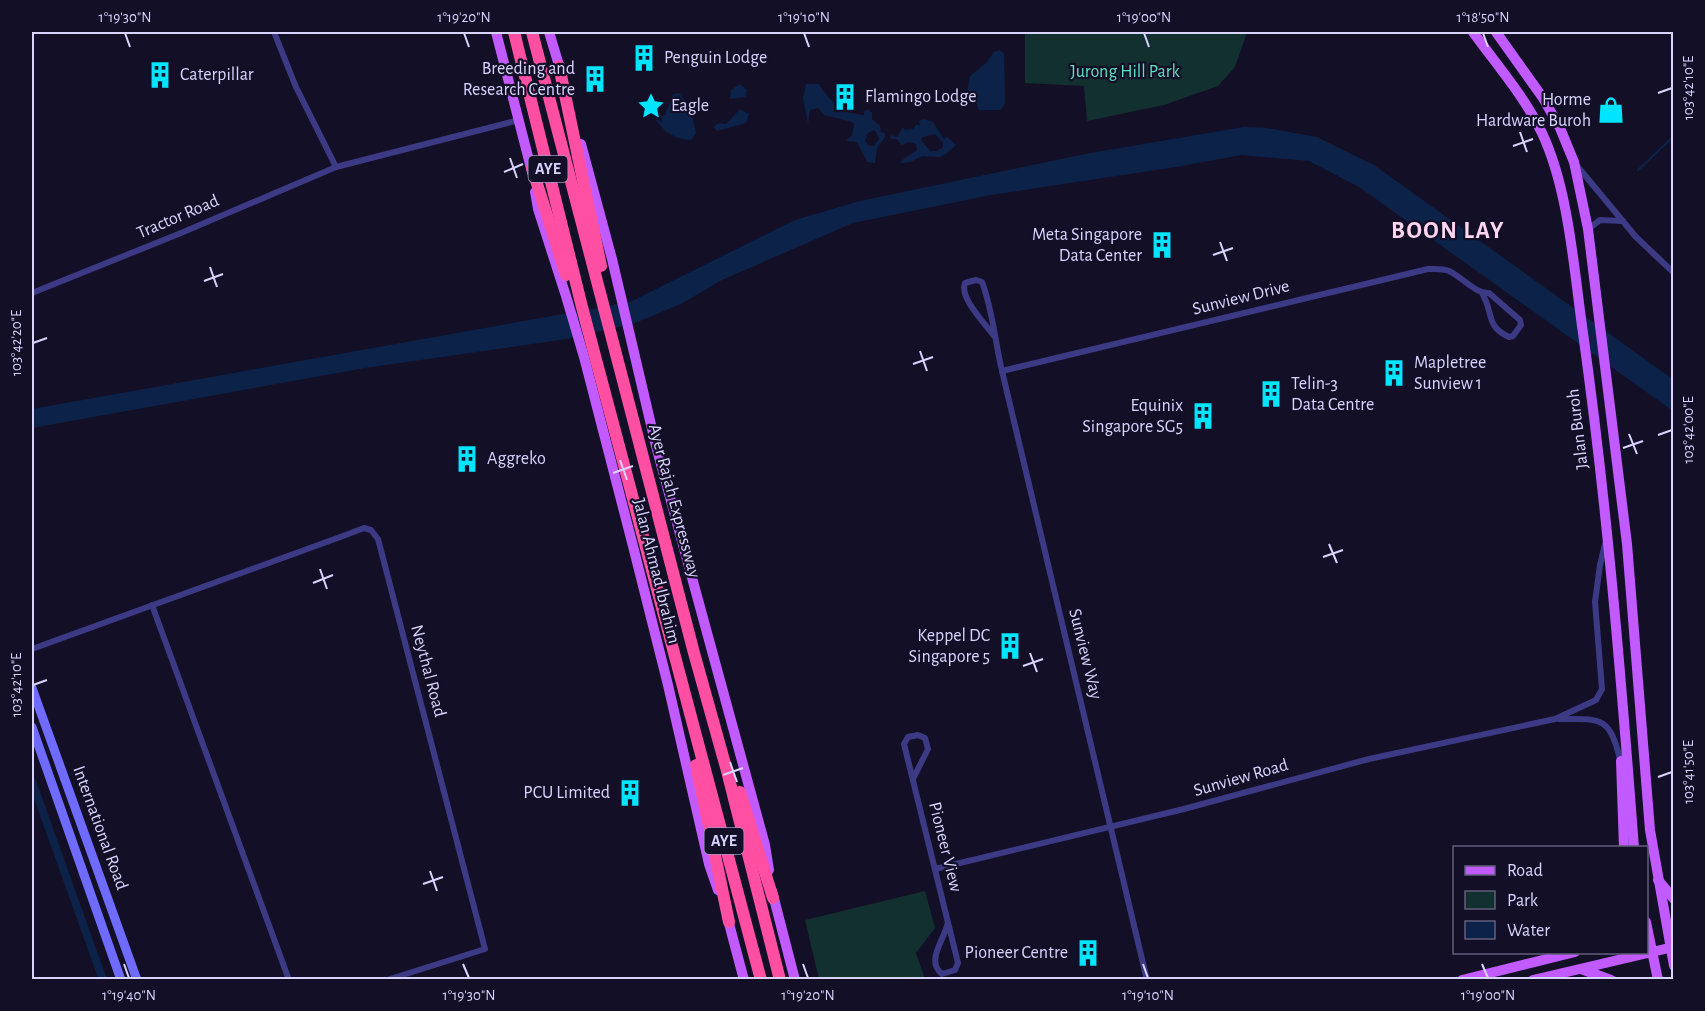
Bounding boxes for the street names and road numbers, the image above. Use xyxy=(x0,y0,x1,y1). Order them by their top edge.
road number: AYE xyxy=(528,156,568,182)
street label: Tractor Road xyxy=(134,192,222,242)
street label: Sunview Drive xyxy=(1191,277,1291,319)
street label: Jalan Buroh xyxy=(1564,388,1592,470)
street label: Ayer Rajah Expressway xyxy=(645,422,703,580)
street label: Jalan Ahmad Ibrahim xyxy=(629,497,683,645)
street label: Sunview Way xyxy=(1065,607,1105,701)
street label: Neythal Road xyxy=(407,623,449,719)
street label: Sunview Road xyxy=(1192,756,1290,800)
street label: International Road xyxy=(69,764,131,892)
street label: Pioneer View xyxy=(925,800,965,894)
road number: AYE xyxy=(704,828,744,854)

